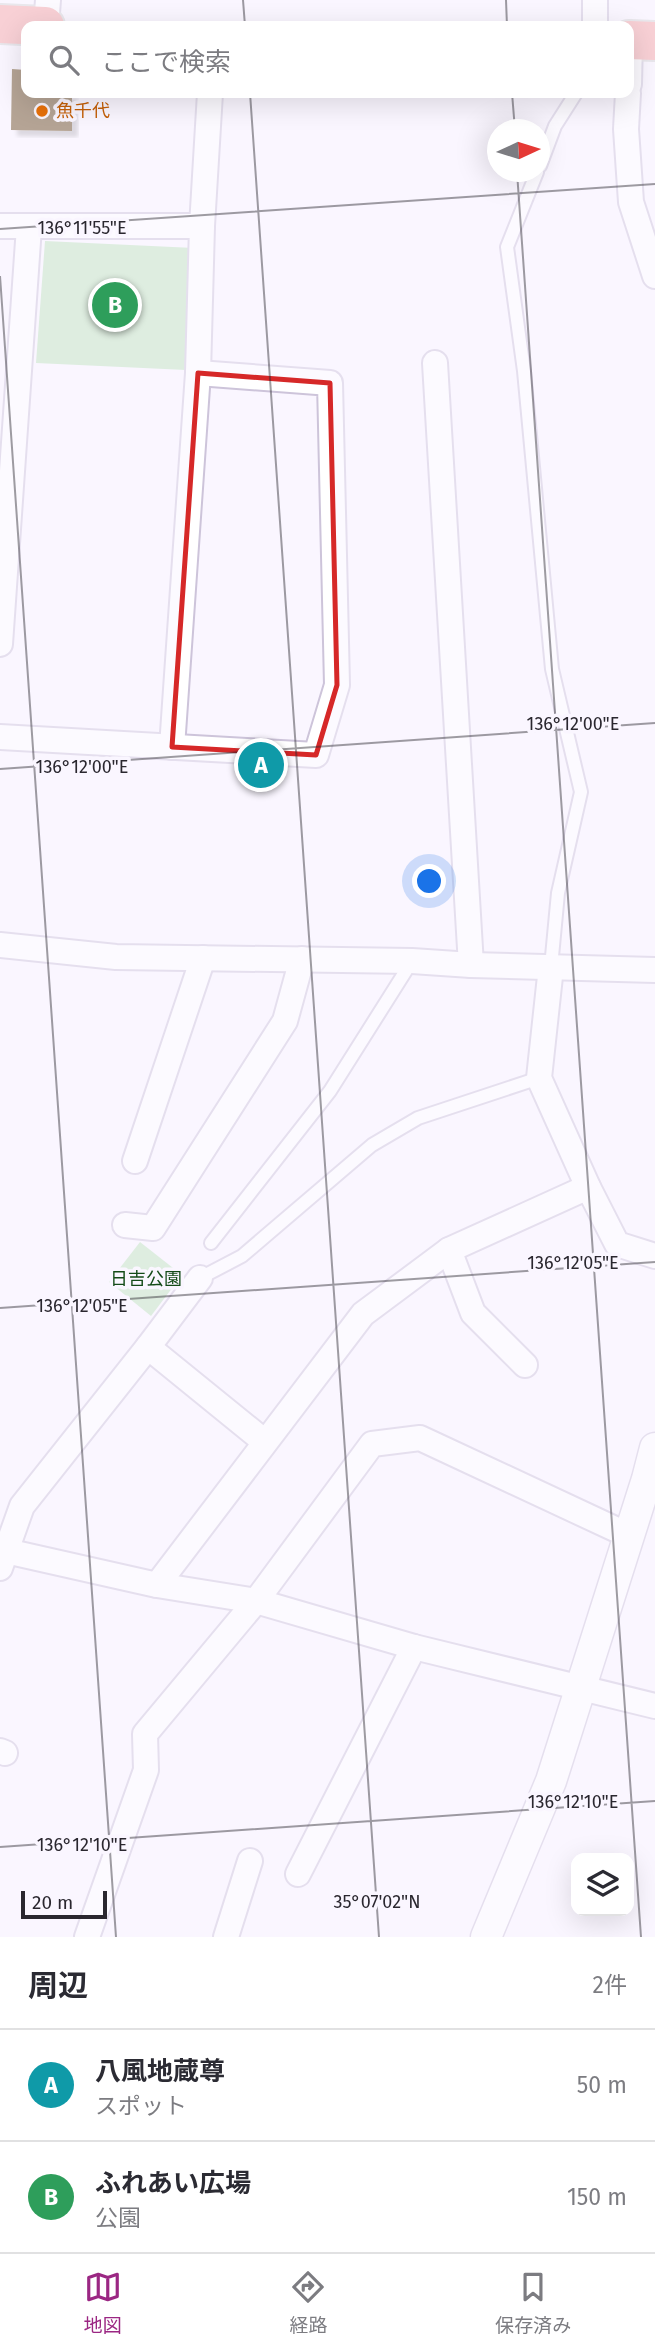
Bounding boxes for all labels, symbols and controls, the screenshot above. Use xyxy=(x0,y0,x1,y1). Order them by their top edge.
search box xyxy=(21,21,634,98)
icon: search xyxy=(45,41,83,79)
text: ここで検索 xyxy=(101,47,231,78)
place label: 魚千代 xyxy=(56,100,110,122)
marker: 魚千代 xyxy=(34,103,50,119)
north arrow xyxy=(487,119,550,182)
text: 136°11'55"E xyxy=(37,217,127,239)
pin: B xyxy=(92,279,138,331)
text: 136°12'00"E xyxy=(527,713,619,735)
pin: A xyxy=(238,739,284,791)
text: 136°12'00"E xyxy=(36,756,128,778)
your location xyxy=(412,864,446,898)
text: 136°12'05"E xyxy=(527,1252,619,1274)
park label: 日吉公園 xyxy=(110,1268,182,1290)
text: 136°12'05"E xyxy=(36,1295,128,1317)
text: 136°12'10"E xyxy=(528,1791,618,1813)
text: 136°12'10"E xyxy=(37,1834,127,1856)
map controls xyxy=(571,1853,634,1916)
button: layers xyxy=(571,1853,634,1916)
scale bar xyxy=(21,1888,107,1920)
text: 20 m xyxy=(32,1891,73,1914)
text: 35°07'02"N xyxy=(333,1891,421,1913)
text: 周辺 xyxy=(28,1968,88,2004)
text: 2件 xyxy=(593,1971,627,1999)
text: 八風地蔵尊 xyxy=(95,2056,225,2087)
text: A xyxy=(44,2071,58,2099)
text: 50 m xyxy=(577,2071,627,2099)
text: スポット xyxy=(95,2092,187,2120)
text: ふれあい広場 xyxy=(95,2168,251,2199)
text: B xyxy=(44,2183,58,2211)
text: 150 m xyxy=(567,2183,627,2211)
text: 公園 xyxy=(95,2204,141,2232)
tab: 地図 xyxy=(84,2268,122,2337)
tab: 経路 xyxy=(289,2268,327,2337)
tab: 保存済み xyxy=(495,2268,571,2337)

